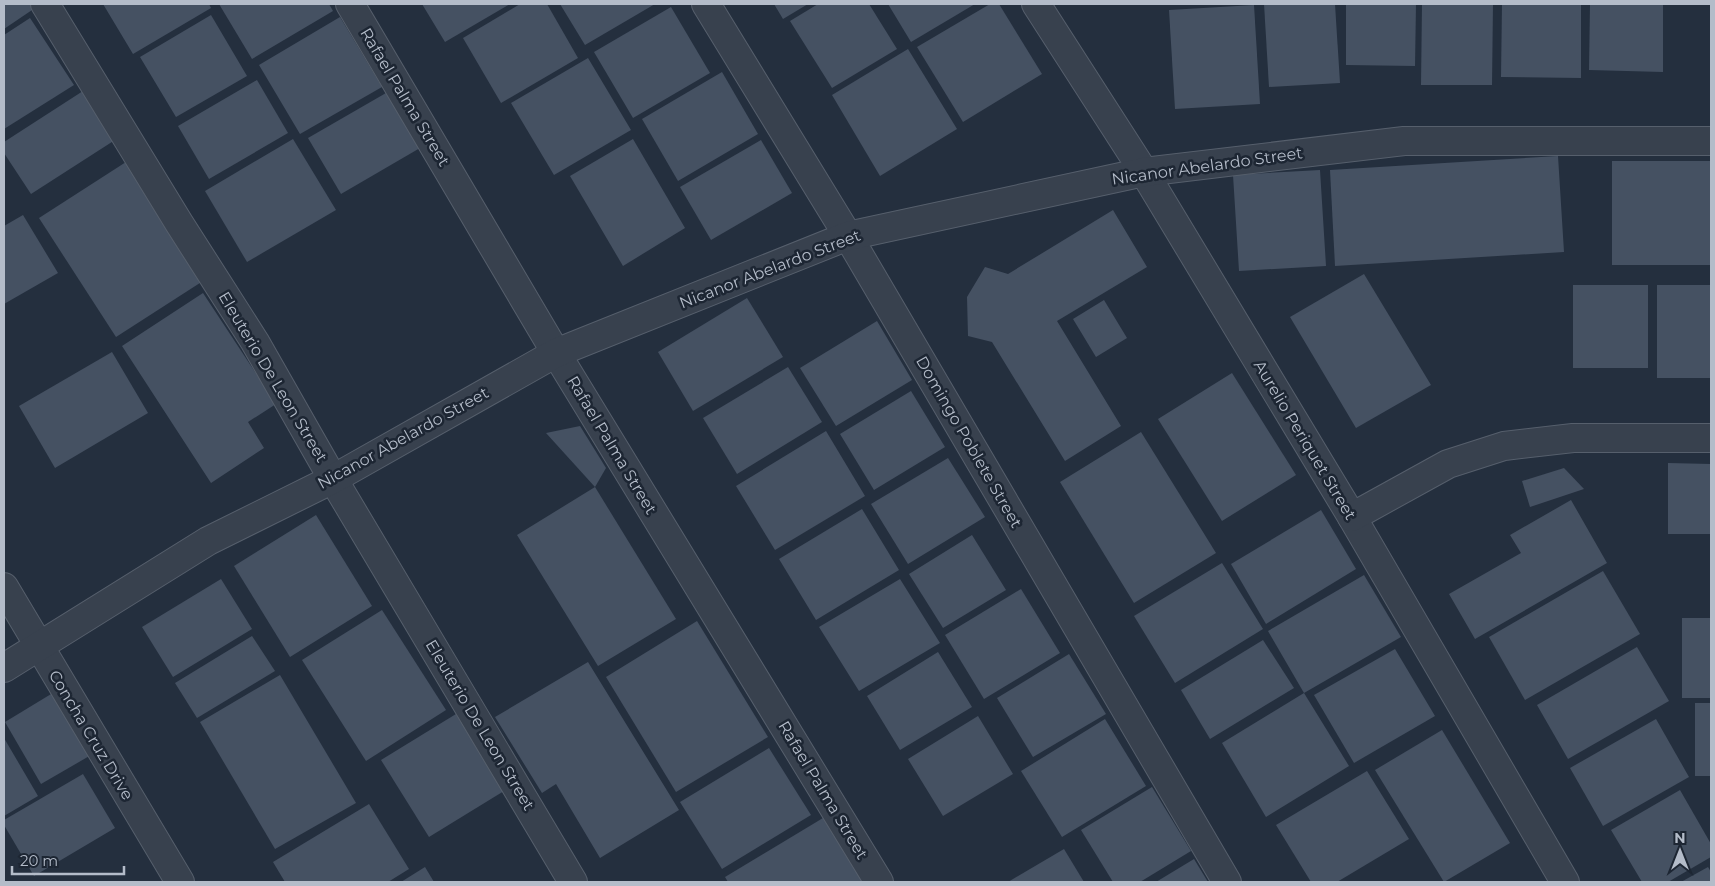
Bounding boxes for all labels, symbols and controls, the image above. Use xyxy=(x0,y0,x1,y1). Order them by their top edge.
street label: Rafael Palma Street xyxy=(356,24,454,170)
street label: Nicanor Abelardo Street xyxy=(1110,143,1304,189)
street label: Nicanor Abelardo Street xyxy=(677,225,864,312)
street label: Eleuterio De Leon Street xyxy=(214,288,332,466)
street label: Domingo Poblete Street xyxy=(912,353,1026,532)
street label: Aurelio Periquet Street xyxy=(1250,357,1360,524)
street label: Rafael Palma Street xyxy=(563,372,661,518)
street label: Nicanor Abelardo Street xyxy=(314,383,492,493)
street label: Eleuterio De Leon Street xyxy=(421,636,539,814)
street label: Concha Cruz Drive xyxy=(45,667,137,803)
street label: Rafael Palma Street xyxy=(774,717,872,863)
north arrow xyxy=(1655,826,1705,876)
text: N xyxy=(1674,829,1686,847)
scale bar xyxy=(12,844,125,876)
text: 20 m xyxy=(20,851,58,870)

